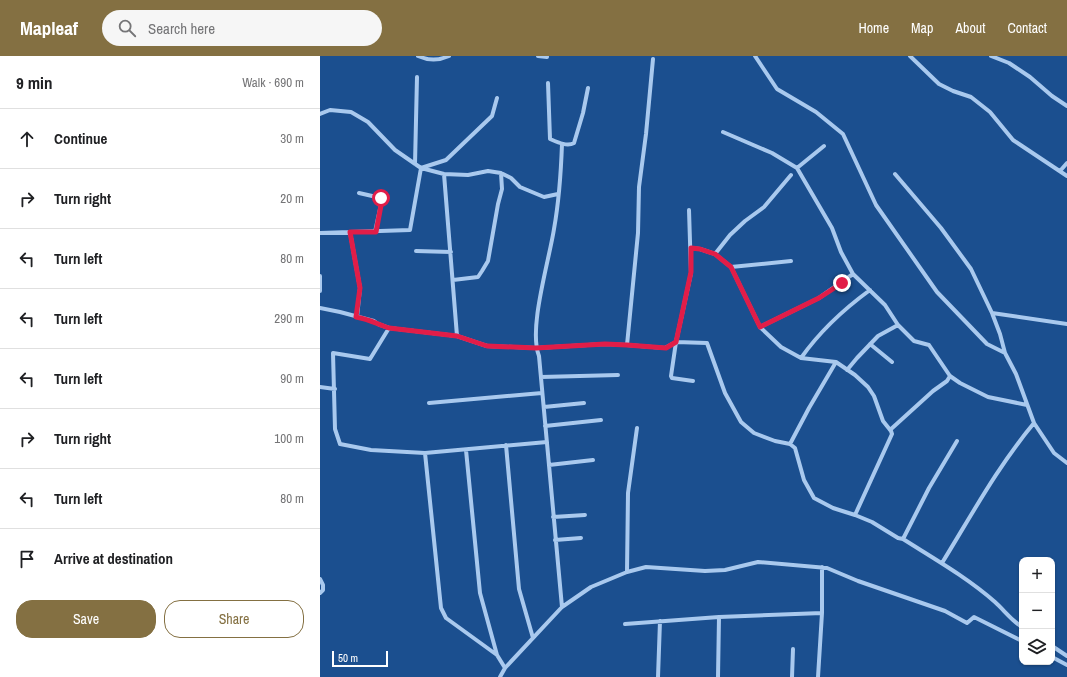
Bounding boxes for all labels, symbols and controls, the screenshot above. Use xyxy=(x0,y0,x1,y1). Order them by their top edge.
search box xyxy=(102,10,382,46)
text: Mapleaf xyxy=(20,15,78,41)
icon: search xyxy=(116,17,138,39)
text: Search here xyxy=(148,18,215,39)
text: Home xyxy=(858,19,889,37)
text: Map xyxy=(911,19,933,37)
text: About xyxy=(955,19,985,37)
text: Contact xyxy=(1007,19,1047,37)
text: 9 min xyxy=(16,71,52,94)
text: Walk · 690 m xyxy=(242,74,304,91)
icon: ahead xyxy=(16,128,38,150)
text: Continue xyxy=(54,128,107,149)
text: 30 m xyxy=(280,130,304,147)
icon: right xyxy=(16,188,38,210)
text: Turn right xyxy=(54,188,111,209)
route start xyxy=(372,189,390,207)
text: 20 m xyxy=(280,190,304,207)
icon: left xyxy=(16,248,38,270)
text: Turn left xyxy=(54,248,102,269)
text: 80 m xyxy=(280,250,304,267)
route end xyxy=(833,274,851,292)
icon: left xyxy=(16,308,38,330)
text: Turn left xyxy=(54,308,102,329)
text: 290 m xyxy=(274,310,304,327)
icon: left xyxy=(16,368,38,390)
text: Turn left xyxy=(54,368,102,389)
text: 90 m xyxy=(280,370,304,387)
icon: right xyxy=(16,428,38,450)
text: Turn right xyxy=(54,428,111,449)
text: 100 m xyxy=(274,430,304,447)
icon: left xyxy=(16,488,38,510)
text: Turn left xyxy=(54,488,102,509)
text: 80 m xyxy=(280,490,304,507)
icon: arrive xyxy=(16,548,38,570)
text: Arrive at destination xyxy=(54,548,173,569)
map controls xyxy=(1019,557,1055,665)
button: + xyxy=(1019,557,1055,593)
button: − xyxy=(1019,593,1055,629)
button: Save xyxy=(16,600,156,638)
button: Share xyxy=(164,600,304,638)
button: layers xyxy=(1019,629,1055,665)
scale bar xyxy=(332,649,388,668)
text: 50 m xyxy=(338,651,358,665)

